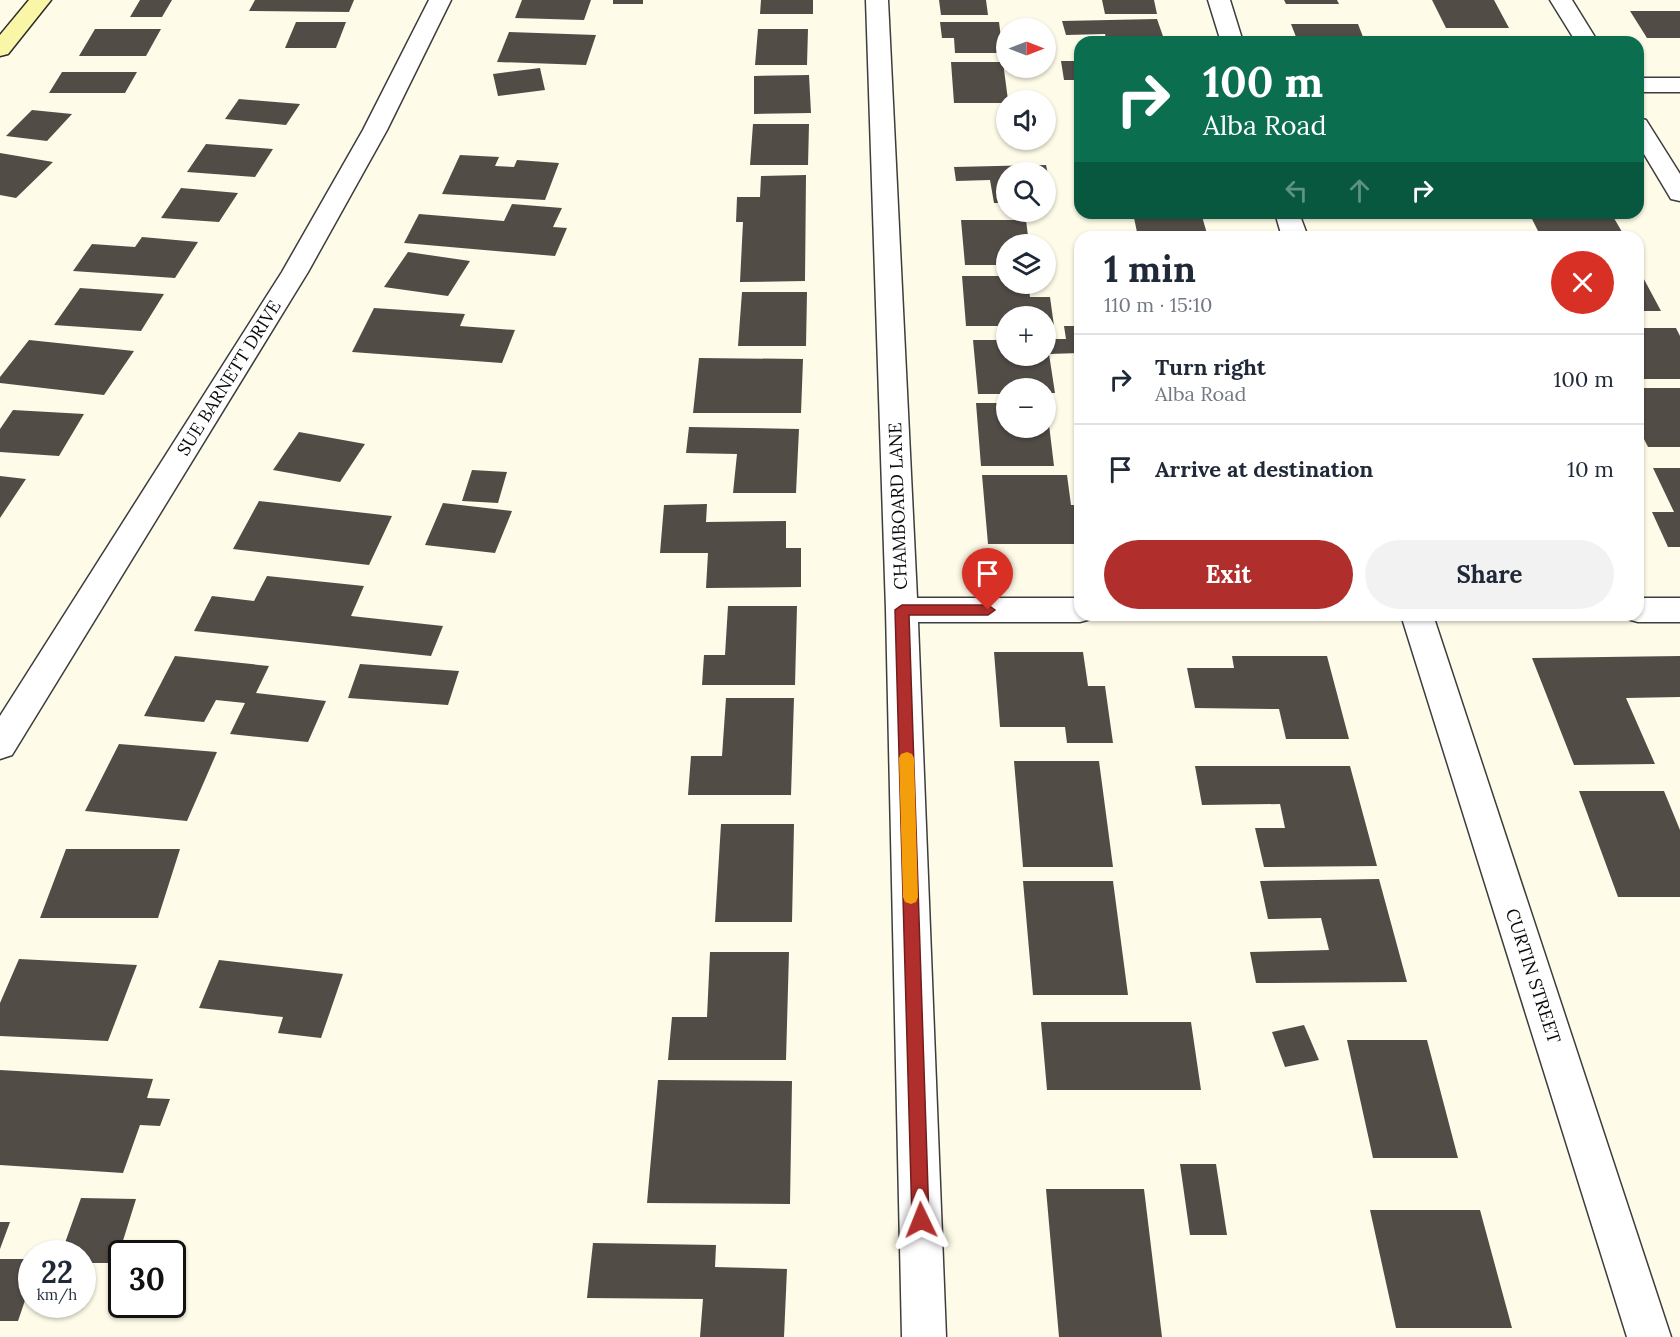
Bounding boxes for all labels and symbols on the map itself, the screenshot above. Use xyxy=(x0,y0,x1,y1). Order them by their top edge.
north arrow xyxy=(996,18,1056,78)
street label: SUE BARNETT DRIVE xyxy=(171,296,286,460)
street label: CHAMBOARD LANE xyxy=(883,422,912,590)
pin xyxy=(962,548,1013,610)
street label: CURTIN STREET xyxy=(1501,906,1566,1047)
position arrow xyxy=(889,1188,953,1252)
speed limit sign: 30 xyxy=(108,1240,186,1318)

